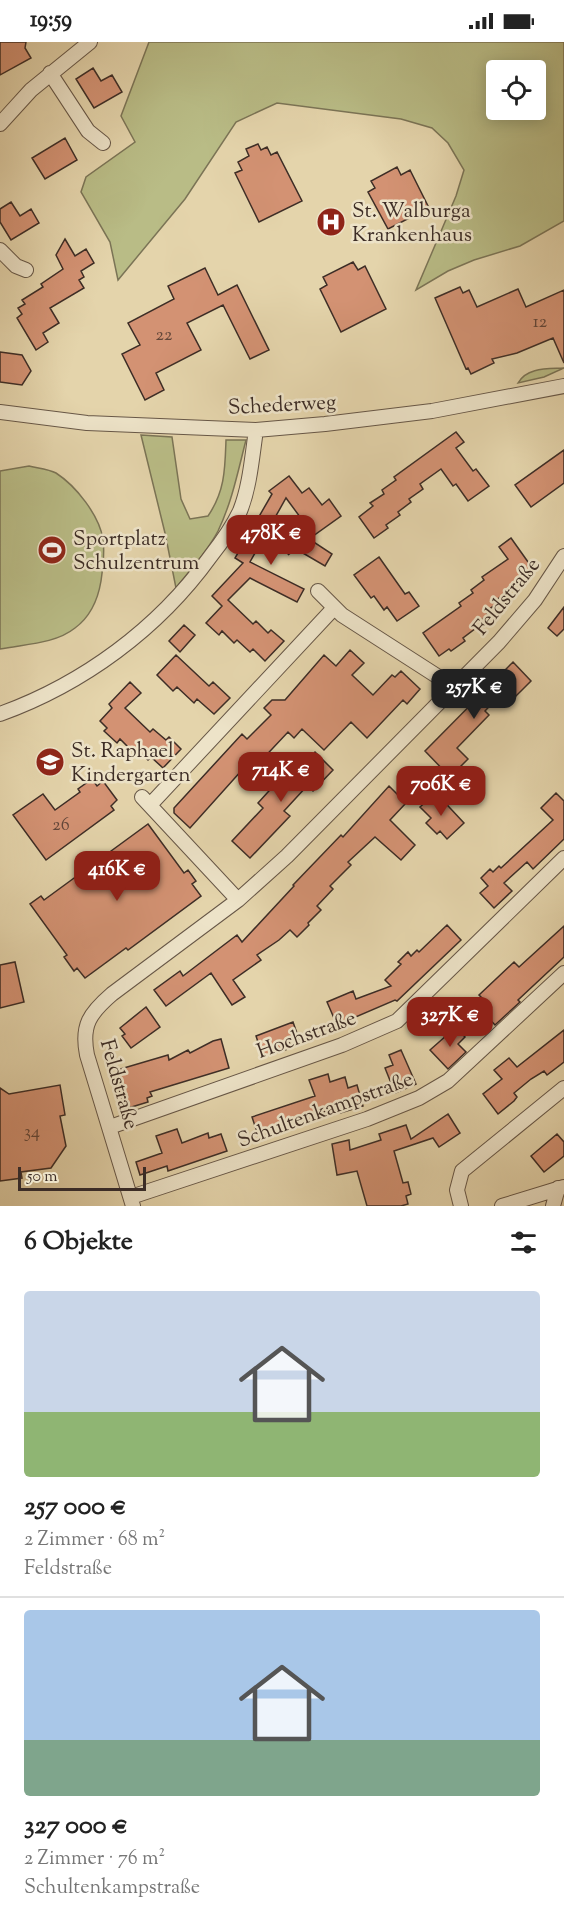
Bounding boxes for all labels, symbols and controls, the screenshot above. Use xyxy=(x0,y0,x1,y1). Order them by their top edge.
text: 19:59 xyxy=(30,5,72,37)
map controls xyxy=(486,60,546,120)
button: locate xyxy=(486,60,546,120)
place label: St. Walburga Krankenhaus xyxy=(352,197,472,251)
hospital icon: St. Walburga Krankenhaus xyxy=(315,206,347,238)
house number: 12 xyxy=(533,310,548,336)
house number: 22 xyxy=(156,323,173,349)
street label: Schederweg xyxy=(227,388,337,424)
pin: 478K € xyxy=(222,515,320,566)
text: 478K € xyxy=(240,520,302,549)
place label: Sportplatz Schulzentrum xyxy=(73,525,199,579)
sports icon: Sportplatz Schulzentrum xyxy=(36,534,68,566)
street label: Feldstraße xyxy=(467,552,548,643)
pin: 257K € xyxy=(425,669,523,720)
text: 257K € xyxy=(445,674,503,703)
place label: St. Raphael Kindergarten xyxy=(71,737,191,791)
school or university icon: St. Raphael Kindergarten xyxy=(34,746,66,778)
pin: 714K € xyxy=(232,752,330,803)
text: 714K € xyxy=(252,757,310,786)
pin: 706K € xyxy=(392,766,490,817)
text: 706K € xyxy=(410,771,472,800)
house number: 26 xyxy=(52,813,70,839)
pin: 416K € xyxy=(68,851,166,902)
text: 416K € xyxy=(88,856,146,885)
pin: 327K € xyxy=(401,997,499,1048)
text: 327K € xyxy=(421,1002,479,1031)
street label: Hochstraße xyxy=(253,1004,361,1068)
street label: Feldstraße xyxy=(91,1036,145,1133)
street label: Schultenkampstraße xyxy=(234,1065,418,1157)
house number: 34 xyxy=(24,1120,40,1146)
scale bar xyxy=(18,1164,146,1192)
text: 50 m xyxy=(27,1166,58,1189)
text: 6 Objekte xyxy=(24,1224,133,1261)
icon: filters xyxy=(507,1226,540,1259)
icon: home xyxy=(228,1330,336,1438)
text: 257 000 € xyxy=(24,1489,126,1526)
text: 2 Zimmer · 68 m² xyxy=(24,1526,165,1555)
text: Feldstraße xyxy=(24,1555,112,1584)
icon: home xyxy=(228,1649,336,1757)
text: 327 000 € xyxy=(24,1808,128,1845)
text: 2 Zimmer · 76 m² xyxy=(24,1845,165,1874)
text: Schultenkampstraße xyxy=(24,1874,200,1903)

